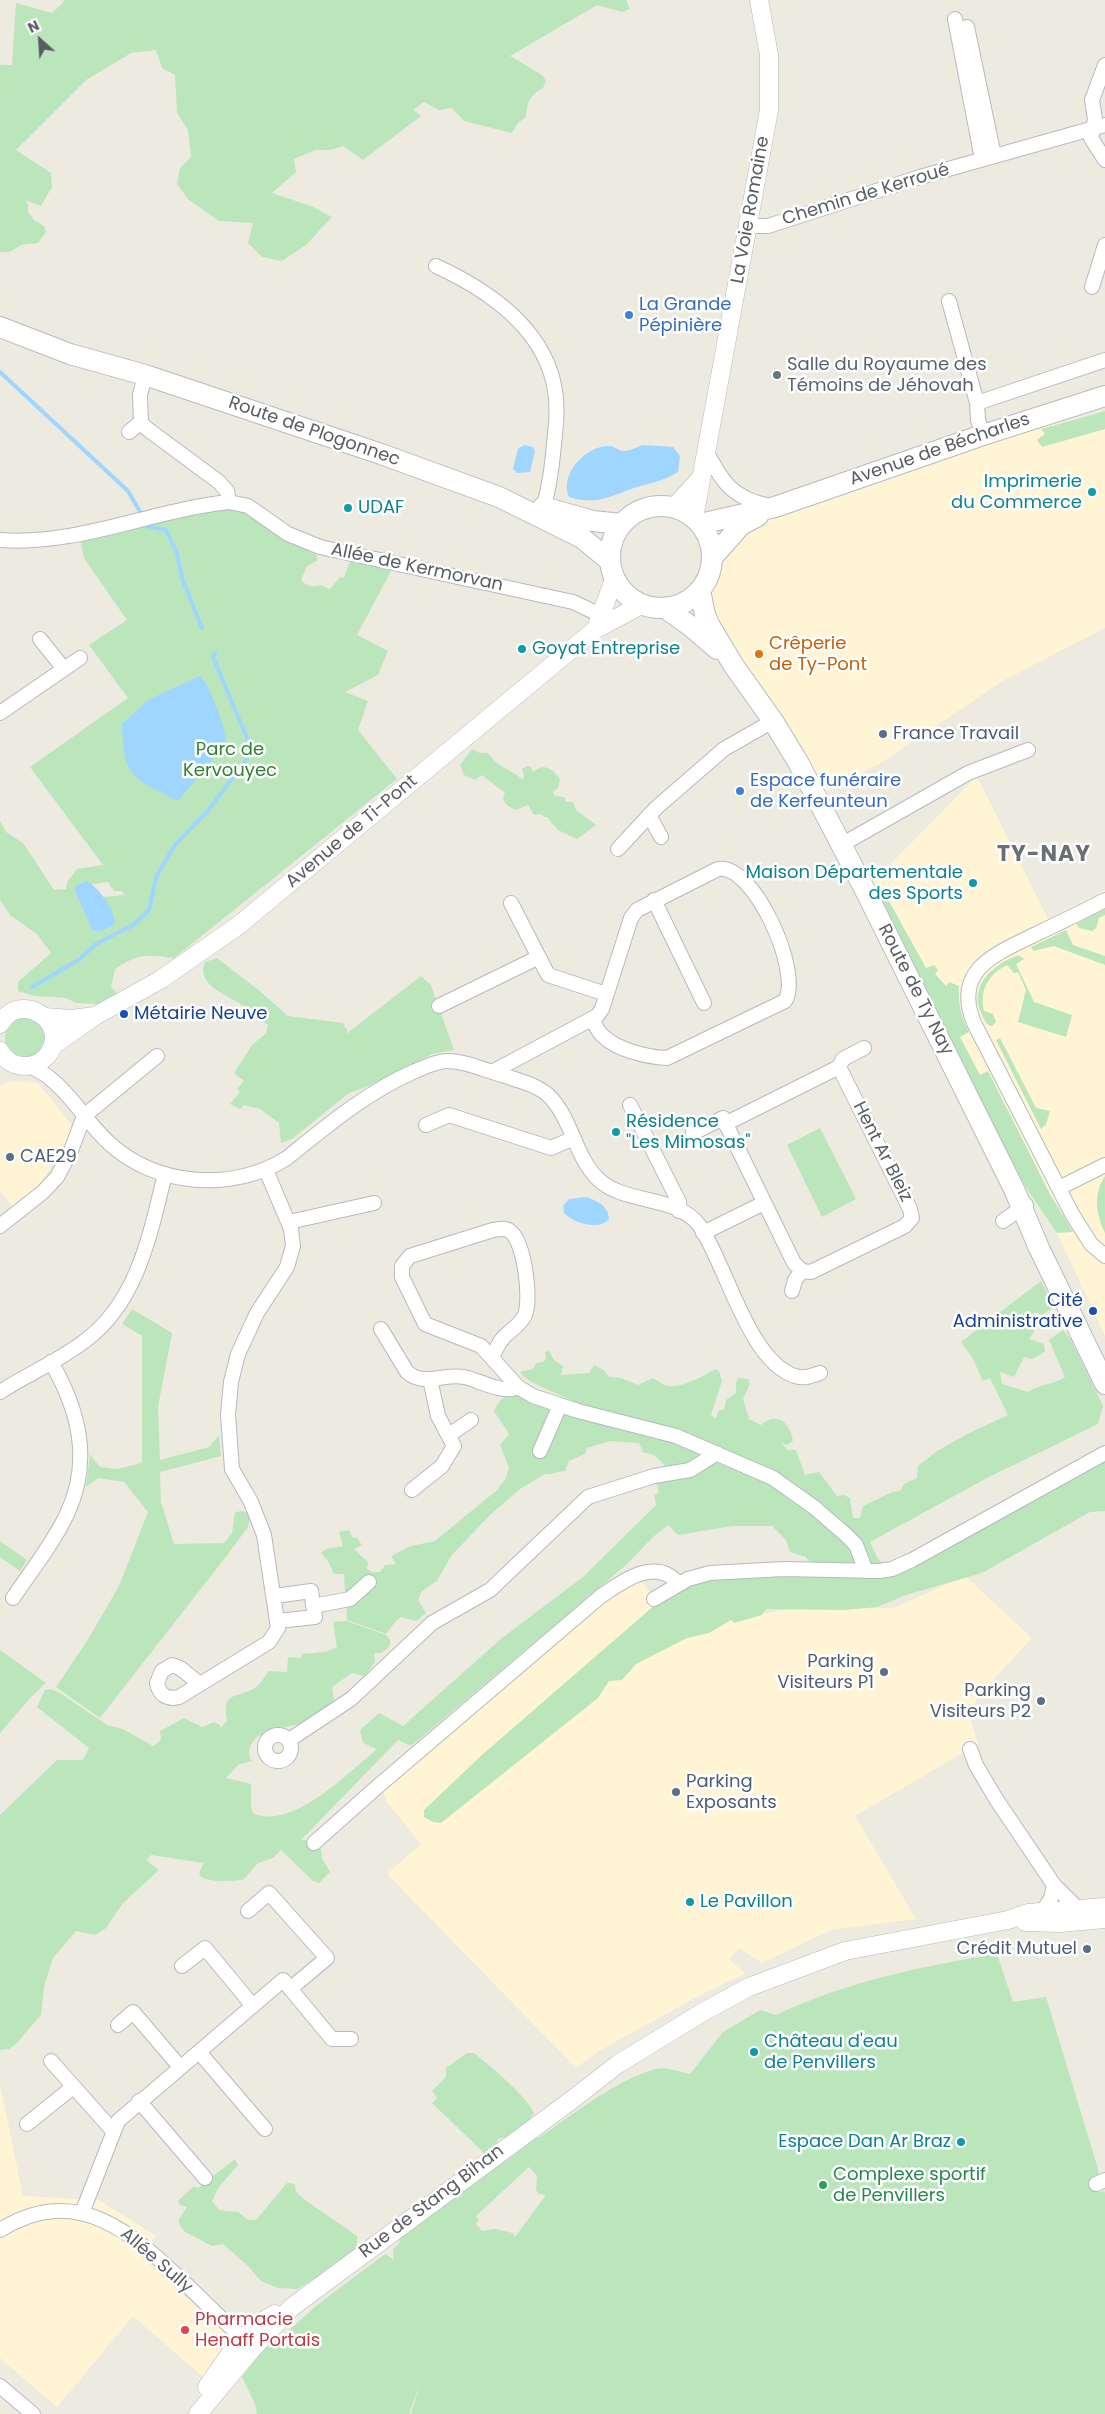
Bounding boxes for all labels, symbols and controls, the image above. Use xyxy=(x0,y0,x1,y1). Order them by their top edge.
north arrow xyxy=(15,15,65,65)
text: N xyxy=(24,15,43,38)
street label: La Voie Romaine xyxy=(727,135,775,285)
street label: Chemin de Kerroué xyxy=(780,159,952,231)
place label: La Grande Pépinière xyxy=(639,294,731,336)
marker: La Grande Pépinière xyxy=(623,309,635,321)
place label: Salle du Royaume des Témoins de Jéhovah xyxy=(787,354,987,396)
marker: Salle du Royaume des Témoins de Jéhovah xyxy=(771,369,783,381)
street label: Route de Plogonnec xyxy=(225,393,403,471)
street label: Avenue de Bécharles xyxy=(847,409,1033,491)
place label: Imprimerie du Commerce xyxy=(951,471,1082,514)
marker: Imprimerie du Commerce xyxy=(1086,486,1098,498)
place label: UDAF xyxy=(358,497,404,519)
marker: UDAF xyxy=(342,502,354,514)
street label: Allée de Kermorvan xyxy=(329,539,505,597)
place label: Crêperie de Ty-Pont xyxy=(769,633,867,676)
place label: Goyat Entreprise xyxy=(532,638,680,660)
marker: Goyat Entreprise xyxy=(516,643,528,655)
marker: Crêperie de Ty-Pont xyxy=(753,648,765,660)
place label: France Travail xyxy=(893,723,1019,745)
marker: France Travail xyxy=(877,728,889,740)
park label: Parc de Kervouyec xyxy=(183,739,277,782)
place label: Espace funéraire de Kerfeunteun xyxy=(750,770,901,812)
street label: Avenue de Ti-Pont xyxy=(282,771,422,893)
marker: Espace funéraire de Kerfeunteun xyxy=(734,785,746,797)
district label: TY-NAY xyxy=(996,842,1092,868)
place label: Maison Départementale des Sports xyxy=(745,862,963,904)
marker: Maison Départementale des Sports xyxy=(967,877,979,889)
street label: Route de Ty Nay xyxy=(873,921,957,1059)
place label: Métairie Neuve xyxy=(134,1003,268,1025)
marker: Métairie Neuve xyxy=(118,1008,130,1020)
street label: Hent Ar Bleiz xyxy=(848,1098,916,1206)
place label: Résidence "Les Mimosas" xyxy=(626,1111,751,1154)
marker: Résidence "Les Mimosas" xyxy=(610,1126,622,1138)
place label: CAE29 xyxy=(20,1146,77,1168)
marker: CAE29 xyxy=(4,1151,16,1163)
place label: Cité Administrative xyxy=(953,1290,1083,1332)
marker: Cité Administrative xyxy=(1087,1305,1099,1317)
place label: Parking Visiteurs P1 xyxy=(777,1651,874,1694)
marker: Parking Visiteurs P1 xyxy=(878,1666,890,1678)
place label: Parking Visiteurs P2 xyxy=(930,1680,1031,1722)
marker: Parking Visiteurs P2 xyxy=(1035,1695,1047,1707)
place label: Parking Exposants xyxy=(686,1771,777,1814)
marker: Parking Exposants xyxy=(670,1786,682,1798)
place label: Le Pavillon xyxy=(700,1891,793,1913)
marker: Le Pavillon xyxy=(684,1896,696,1908)
place label: Crédit Mutuel xyxy=(957,1938,1077,1960)
marker: Crédit Mutuel xyxy=(1081,1943,1093,1955)
place label: Château d'eau de Penvillers xyxy=(764,2031,898,2074)
marker: Château d'eau de Penvillers xyxy=(748,2046,760,2058)
place label: Espace Dan Ar Braz xyxy=(778,2131,951,2153)
marker: Espace Dan Ar Braz xyxy=(955,2136,967,2148)
street label: Rue de Stang Bihan xyxy=(356,2141,508,2263)
place label: Complexe sportif de Penvillers xyxy=(833,2164,986,2206)
marker: Complexe sportif de Penvillers xyxy=(817,2179,829,2191)
street label: Allée Sully xyxy=(115,2224,197,2298)
place label: Pharmacie Henaff Portais xyxy=(195,2309,320,2352)
marker: Pharmacie Henaff Portais xyxy=(179,2324,191,2336)

